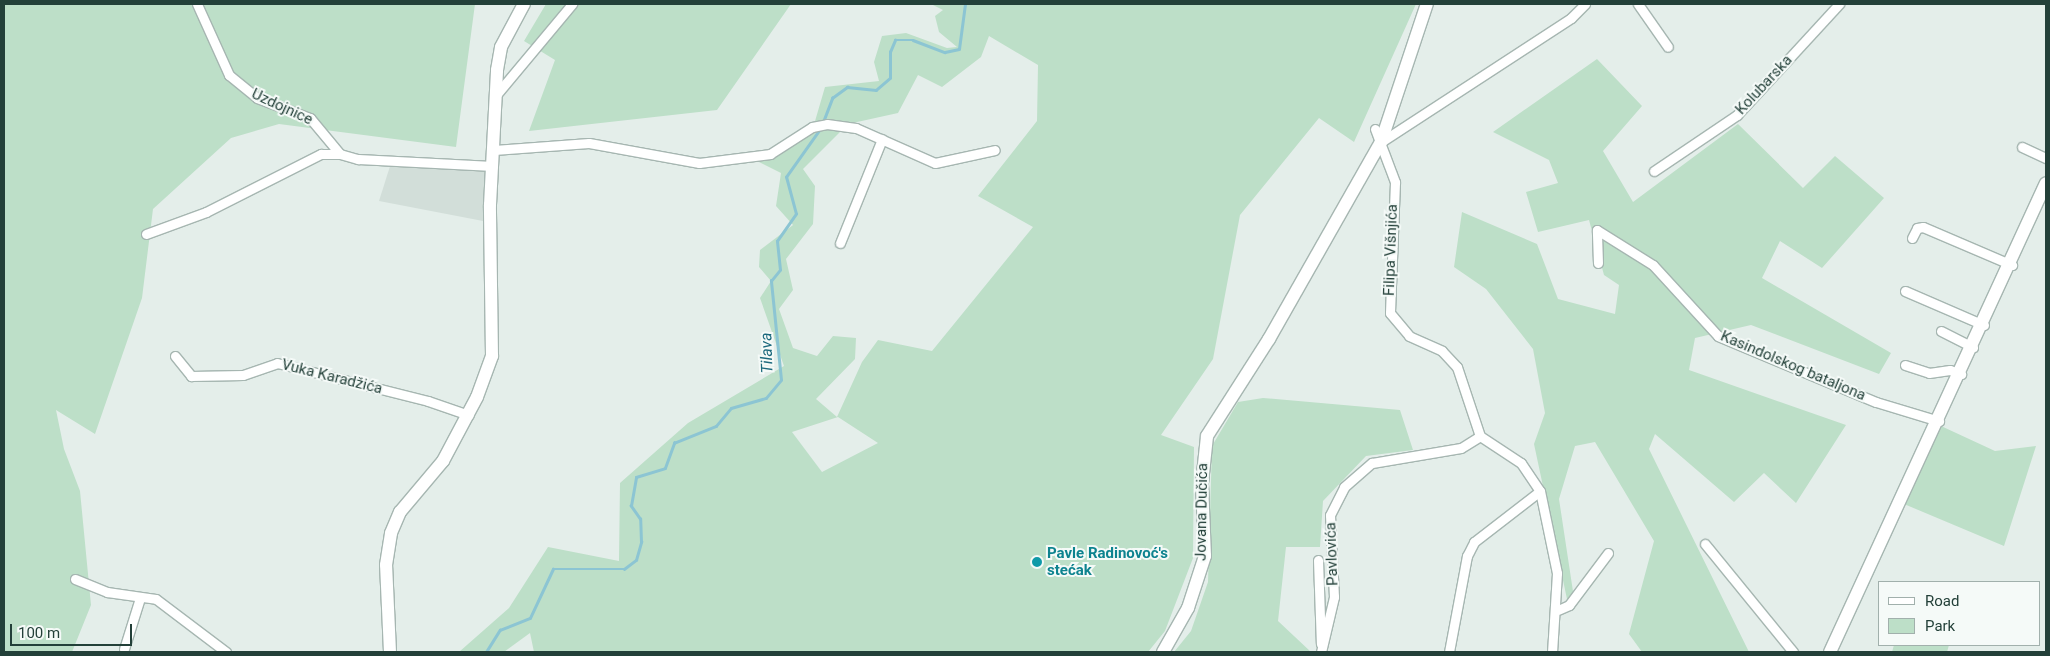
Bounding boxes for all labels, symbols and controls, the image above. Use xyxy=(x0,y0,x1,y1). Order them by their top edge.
street label: Kolubarska xyxy=(1732,51,1796,119)
street label: Uzdojnice xyxy=(249,85,315,129)
street label: Filipa Višnjića xyxy=(1380,204,1402,296)
street label: Kasindolskog bataljona xyxy=(1718,327,1868,405)
water label: Tilava xyxy=(757,332,777,374)
street label: Vuka Karadžića xyxy=(280,356,384,398)
street label: Jovana Dučića xyxy=(1192,463,1212,561)
street label: Pavlovića xyxy=(1322,522,1342,586)
place label: Pavle Radinovoć's stećak xyxy=(1047,544,1168,579)
marker: Pavle Radinovoć's stećak xyxy=(1031,556,1043,568)
legend xyxy=(1878,581,2040,646)
text: Road xyxy=(1925,592,1959,610)
scale bar xyxy=(12,614,135,646)
text: Park xyxy=(1925,617,1955,635)
text: 100 m xyxy=(18,624,60,642)

